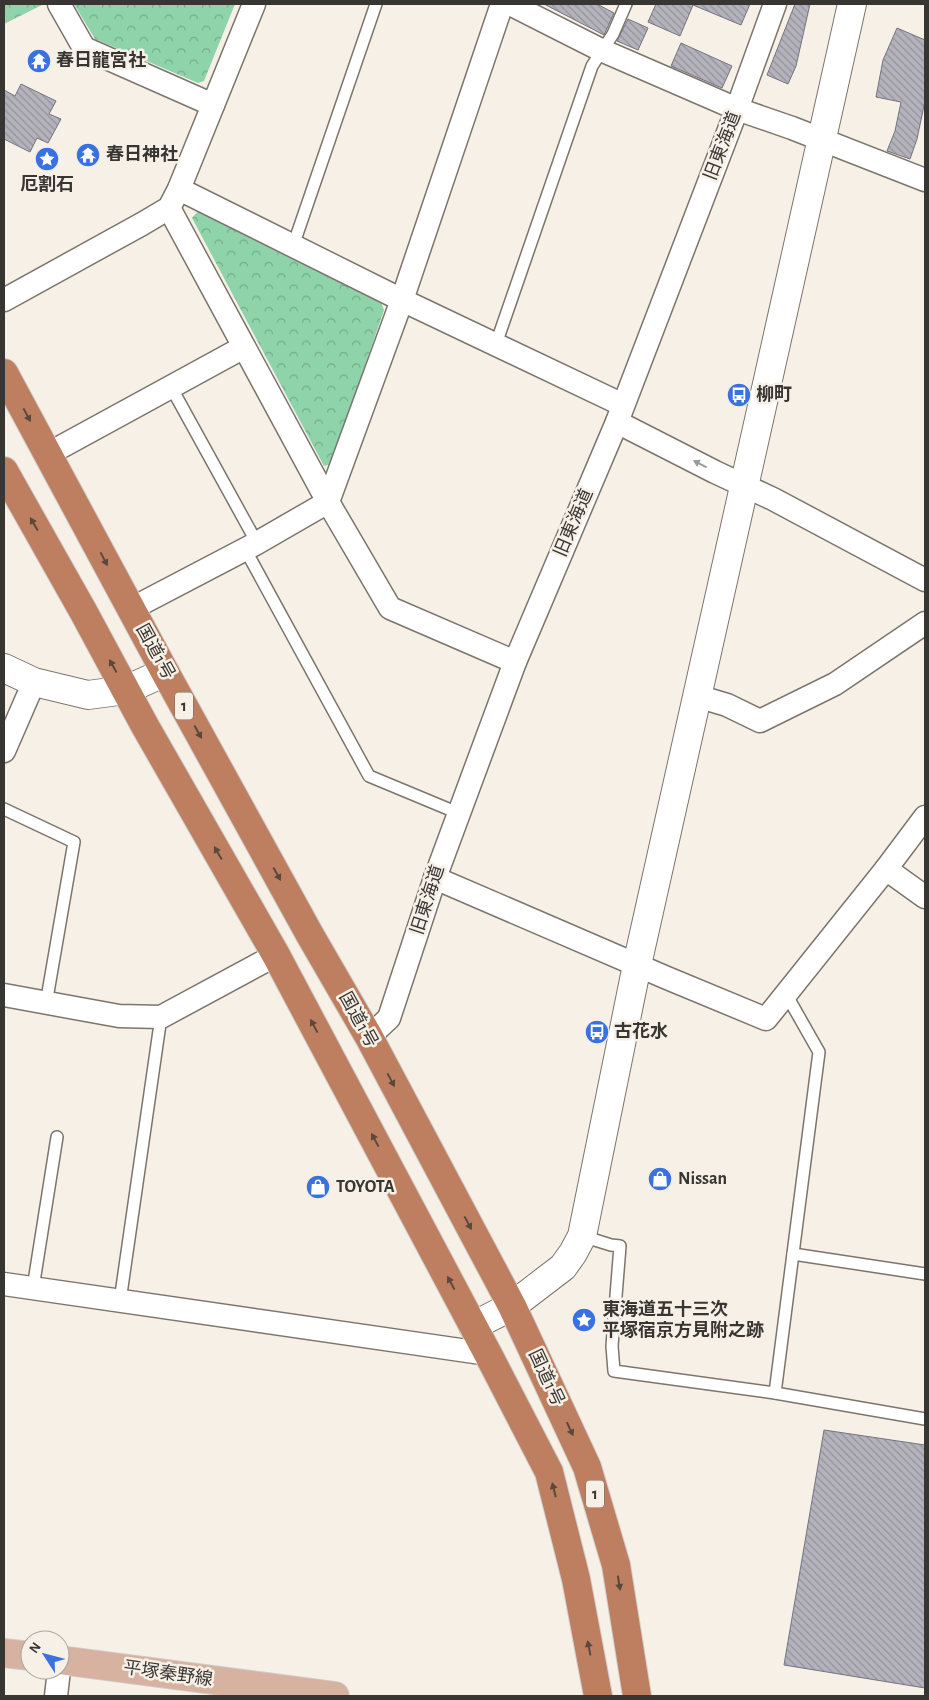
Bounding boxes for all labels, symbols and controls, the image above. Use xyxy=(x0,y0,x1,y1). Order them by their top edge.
temple icon: 春日龍宮社 xyxy=(26,48,52,74)
place label: 春日龍宮社 xyxy=(56,50,146,70)
street label: 旧東海道 xyxy=(700,108,744,183)
temple icon: 春日神社 xyxy=(75,142,101,168)
place label: 春日神社 xyxy=(106,144,178,164)
place icon: 厄割石 xyxy=(34,146,60,172)
place label: 厄割石 xyxy=(20,175,74,194)
bus stop icon: 柳町 xyxy=(726,382,752,408)
place label: 柳町 xyxy=(756,384,792,404)
one-way arrow xyxy=(23,408,31,423)
one-way arrow xyxy=(693,460,707,468)
street label: 旧東海道 xyxy=(550,486,596,560)
one-way arrow xyxy=(29,517,38,530)
one-way arrow xyxy=(100,551,108,566)
street label: 国道1号 xyxy=(133,620,179,683)
one-way arrow xyxy=(109,658,117,673)
road number: 1 xyxy=(175,692,193,719)
one-way arrow xyxy=(194,725,203,739)
one-way arrow xyxy=(213,847,222,860)
street label: 旧東海道 xyxy=(406,862,448,937)
one-way arrow xyxy=(272,868,281,881)
street label: 国道1号 xyxy=(336,988,382,1051)
one-way arrow xyxy=(310,1019,318,1033)
bus stop icon: 古花水 xyxy=(584,1019,610,1045)
place label: 古花水 xyxy=(614,1022,668,1041)
one-way arrow xyxy=(387,1073,396,1087)
one-way arrow xyxy=(370,1133,379,1146)
shop icon: Nissan xyxy=(647,1166,673,1192)
place label: Nissan xyxy=(678,1170,727,1188)
shop icon: TOYOTA xyxy=(305,1174,331,1200)
place label: TOYOTA xyxy=(336,1178,395,1196)
one-way arrow xyxy=(464,1216,472,1231)
one-way arrow xyxy=(447,1276,455,1290)
place label: 東海道五十三次 平塚宿京方見附之跡 xyxy=(602,1299,764,1340)
place icon: 東海道五十三次 平塚宿京方見附之跡 xyxy=(571,1307,597,1333)
street label: 国道1号 xyxy=(525,1346,569,1409)
one-way arrow xyxy=(566,1422,574,1436)
road number: 1 xyxy=(586,1480,604,1508)
one-way arrow xyxy=(549,1482,557,1497)
one-way arrow xyxy=(616,1576,624,1592)
north arrow xyxy=(20,1630,70,1680)
text: N xyxy=(27,1640,44,1656)
one-way arrow xyxy=(584,1640,592,1656)
street label: 平塚秦野線 xyxy=(122,1657,214,1689)

